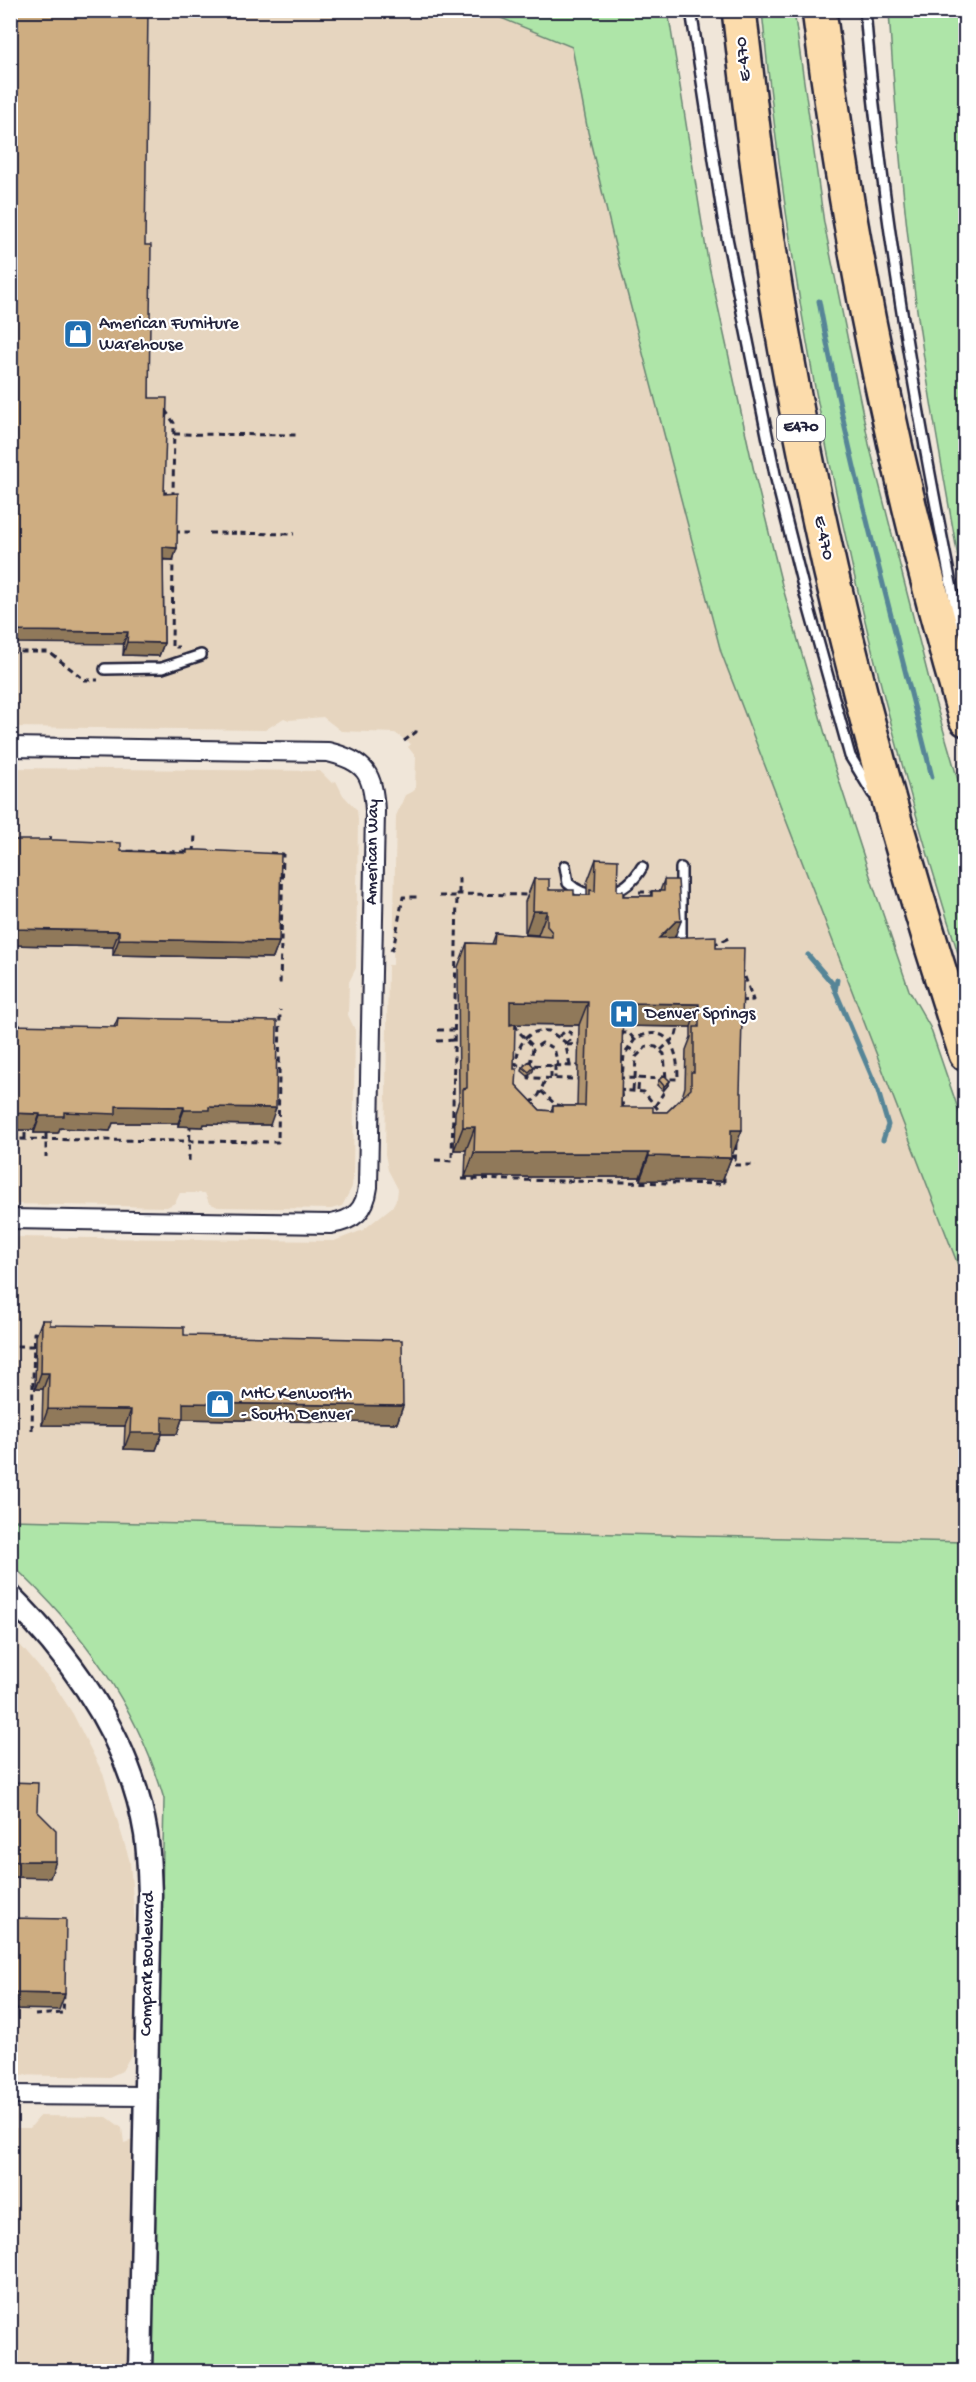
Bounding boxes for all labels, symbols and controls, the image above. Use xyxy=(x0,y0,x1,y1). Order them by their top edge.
street label: E-470 xyxy=(731,36,757,82)
place label: American Furniture Warehouse xyxy=(99,314,240,356)
shop icon: American Furniture Warehouse xyxy=(62,318,94,350)
road number: E470 xyxy=(777,415,825,441)
street label: E-470 xyxy=(808,514,838,562)
street label: American Way xyxy=(362,799,384,905)
hospital icon: Denver Springs xyxy=(608,998,640,1030)
place label: Denver Springs xyxy=(644,1004,757,1025)
place label: MHC Kenworth - South Denver xyxy=(241,1384,353,1426)
shop icon: MHC Kenworth - South Denver xyxy=(204,1388,236,1420)
street label: Compark Boulevard xyxy=(136,1890,160,2036)

